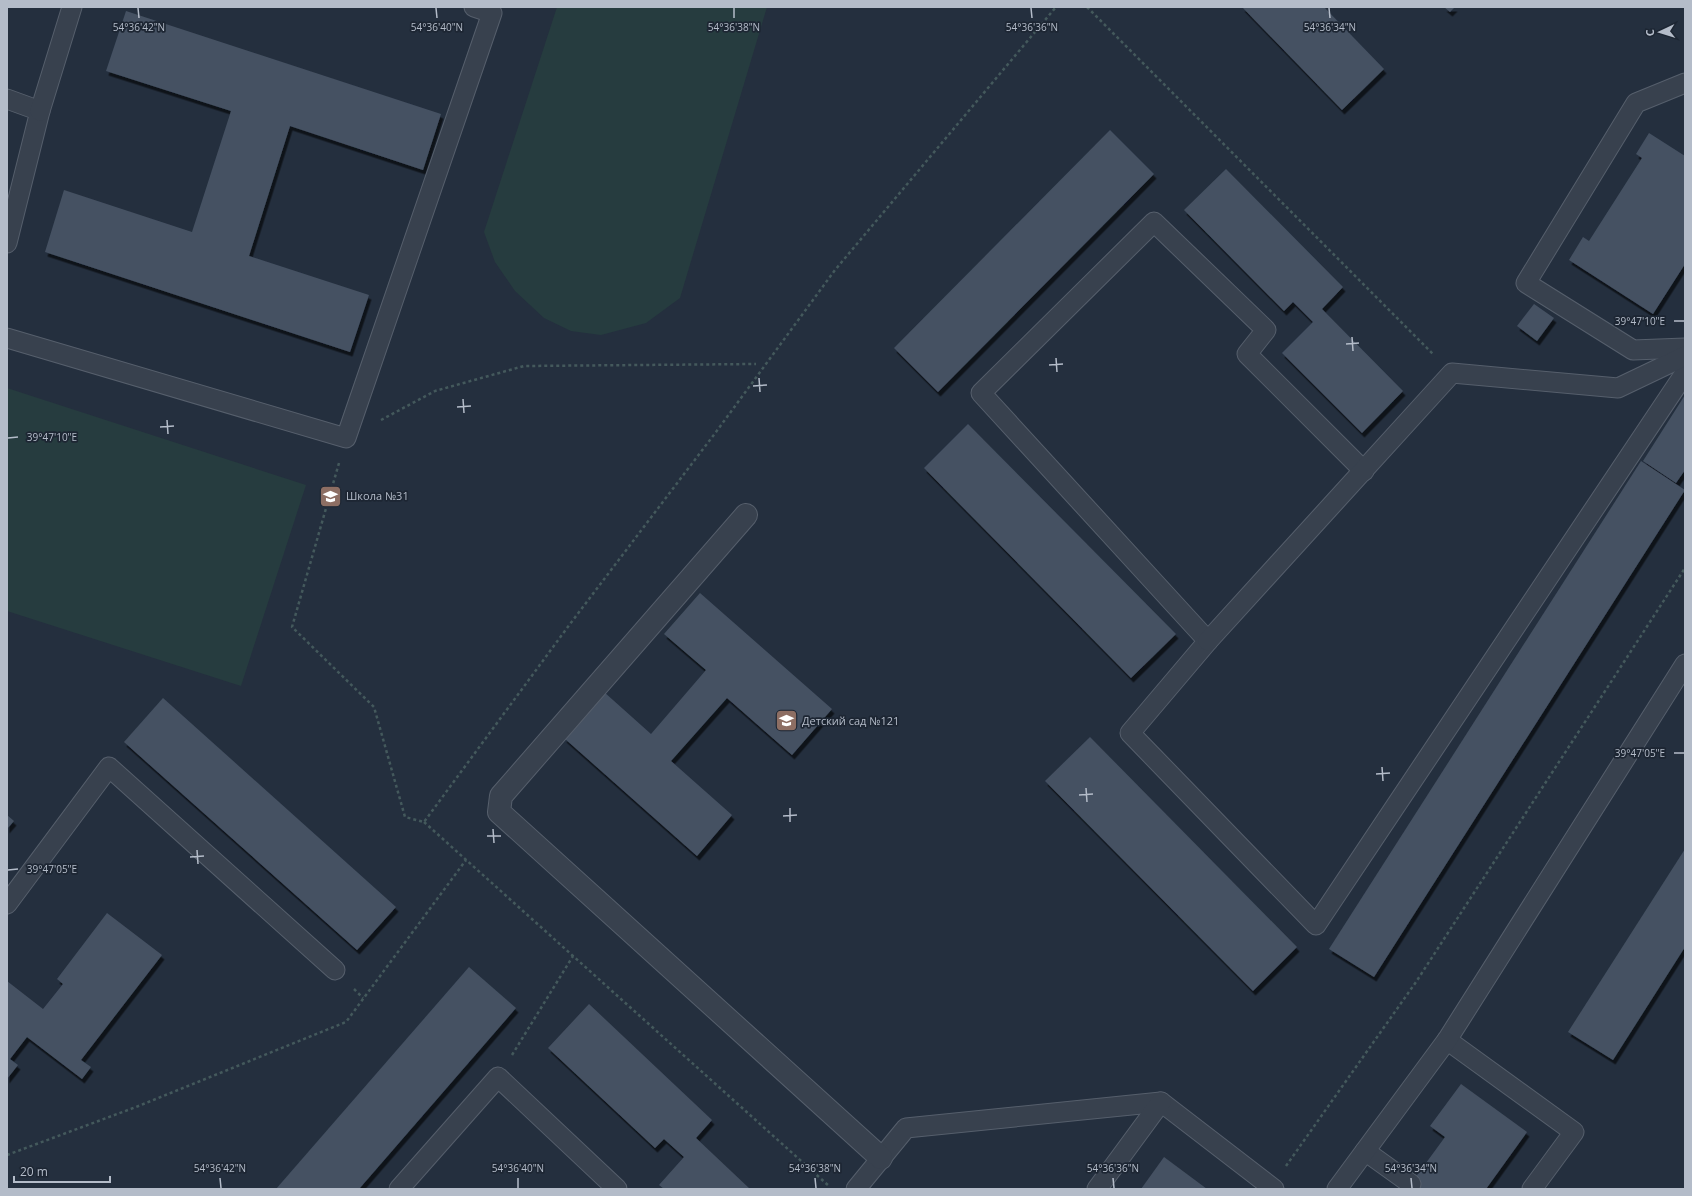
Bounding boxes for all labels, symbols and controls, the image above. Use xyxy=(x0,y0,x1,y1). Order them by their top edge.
north arrow xyxy=(1640,12,1680,52)
text: 54°36'42"N xyxy=(113,20,165,34)
text: 54°36'40"N xyxy=(411,20,463,34)
text: 54°36'38"N xyxy=(708,20,760,34)
text: 54°36'36"N xyxy=(1006,20,1058,34)
text: 54°36'34"N xyxy=(1304,20,1356,34)
text: С xyxy=(1642,29,1657,37)
text: 39°47'10"E xyxy=(1615,314,1665,328)
text: 39°47'10"E xyxy=(27,430,77,444)
school or university icon: Школа №31 xyxy=(317,483,343,509)
place label: Школа №31 xyxy=(346,488,409,503)
school or university icon: Детский сад №121 xyxy=(774,708,800,734)
place label: Детский сад №121 xyxy=(802,713,899,728)
text: 39°47'05"E xyxy=(1615,746,1665,760)
text: 39°47'05"E xyxy=(27,862,77,876)
scale bar xyxy=(14,1158,110,1184)
text: 54°36'42"N xyxy=(194,1161,246,1175)
text: 54°36'40"N xyxy=(492,1161,544,1175)
text: 54°36'38"N xyxy=(789,1161,841,1175)
text: 54°36'36"N xyxy=(1087,1161,1139,1175)
text: 54°36'34"N xyxy=(1385,1161,1437,1175)
text: 20 m xyxy=(20,1163,48,1180)

